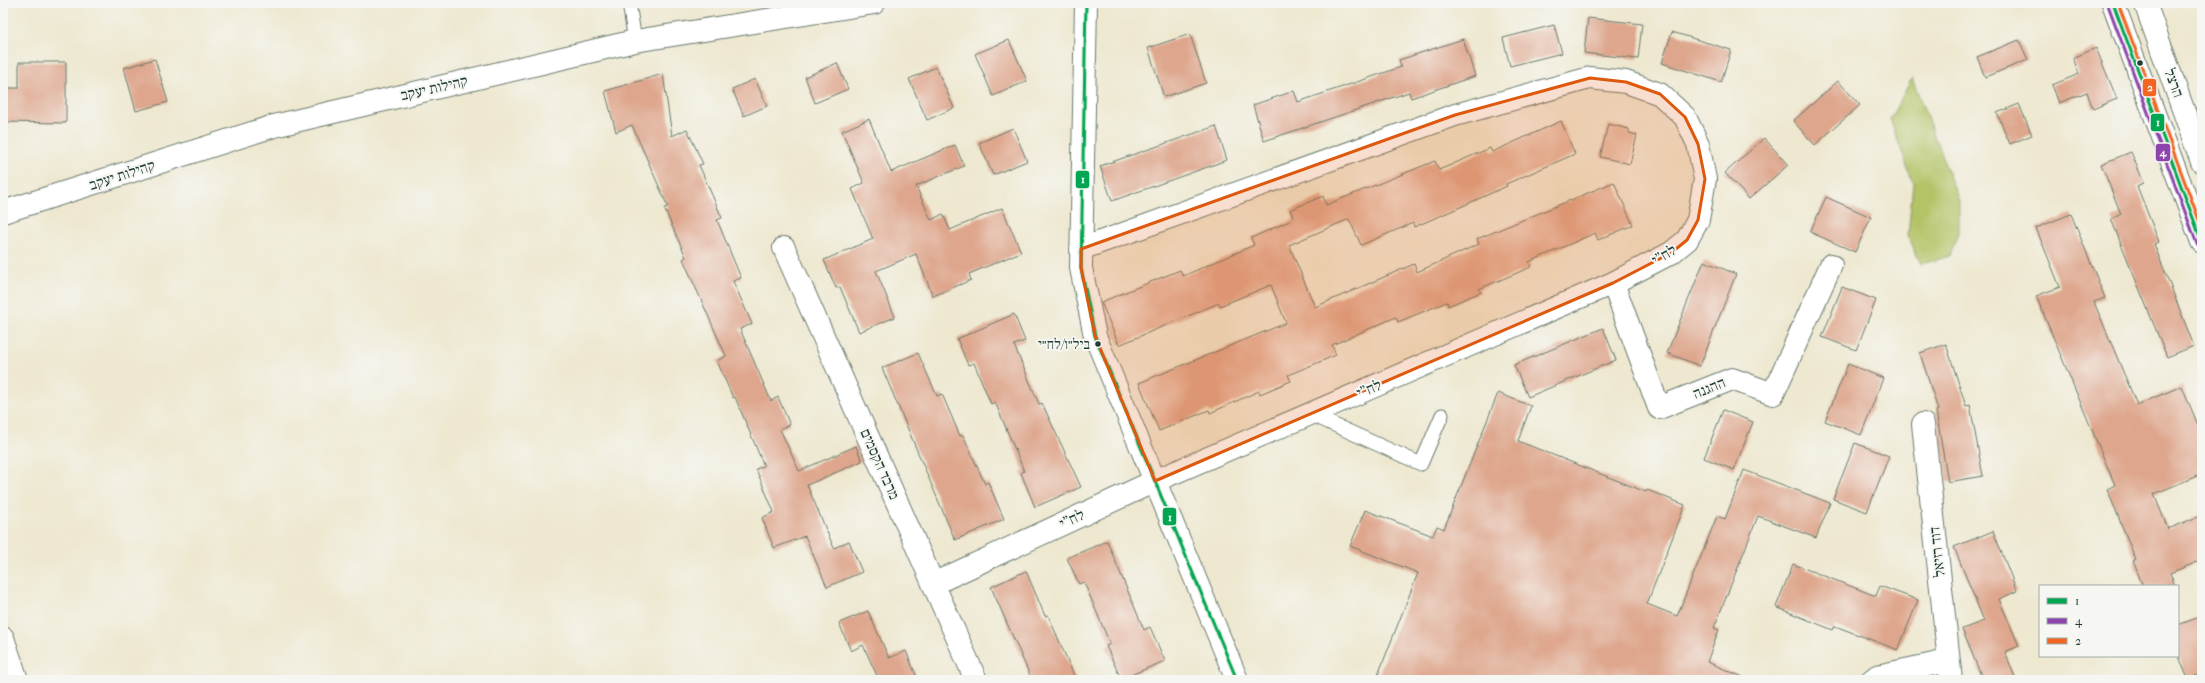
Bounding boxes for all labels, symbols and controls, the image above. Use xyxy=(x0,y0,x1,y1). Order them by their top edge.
unlabelled marker xyxy=(2135,58,2145,68)
street label: הרצל xyxy=(2160,66,2188,100)
street label: קהילות יעקב xyxy=(399,72,469,104)
line badge: 2 xyxy=(2142,78,2157,97)
text: 2 xyxy=(2147,81,2153,94)
line badge: 1 xyxy=(2150,113,2165,132)
text: 1 xyxy=(2156,116,2160,129)
line badge: 4 xyxy=(2155,143,2171,162)
text: 4 xyxy=(2159,146,2167,159)
street label: קהילות יעקב xyxy=(87,156,157,194)
line badge: 1 xyxy=(1075,170,1090,189)
text: 1 xyxy=(1081,173,1085,186)
street label: לח"י xyxy=(1648,241,1680,269)
place label: ביל״ו/לח״י xyxy=(1038,336,1090,353)
marker: ביל״ו/לח״י xyxy=(1093,339,1103,349)
street label: ההגנה xyxy=(1690,373,1728,403)
street label: לח"י xyxy=(1354,376,1384,402)
street label: מרבד הקסמים xyxy=(856,426,904,502)
street label: לח"י xyxy=(1057,505,1087,533)
line badge: 1 xyxy=(1162,507,1177,526)
text: 1 xyxy=(1168,511,1172,524)
street label: דוד רזיאל xyxy=(1925,526,1949,578)
legend xyxy=(2039,585,2179,657)
text: 1 xyxy=(2075,594,2079,608)
text: 4 xyxy=(2075,614,2083,628)
text: 2 xyxy=(2075,634,2081,648)

